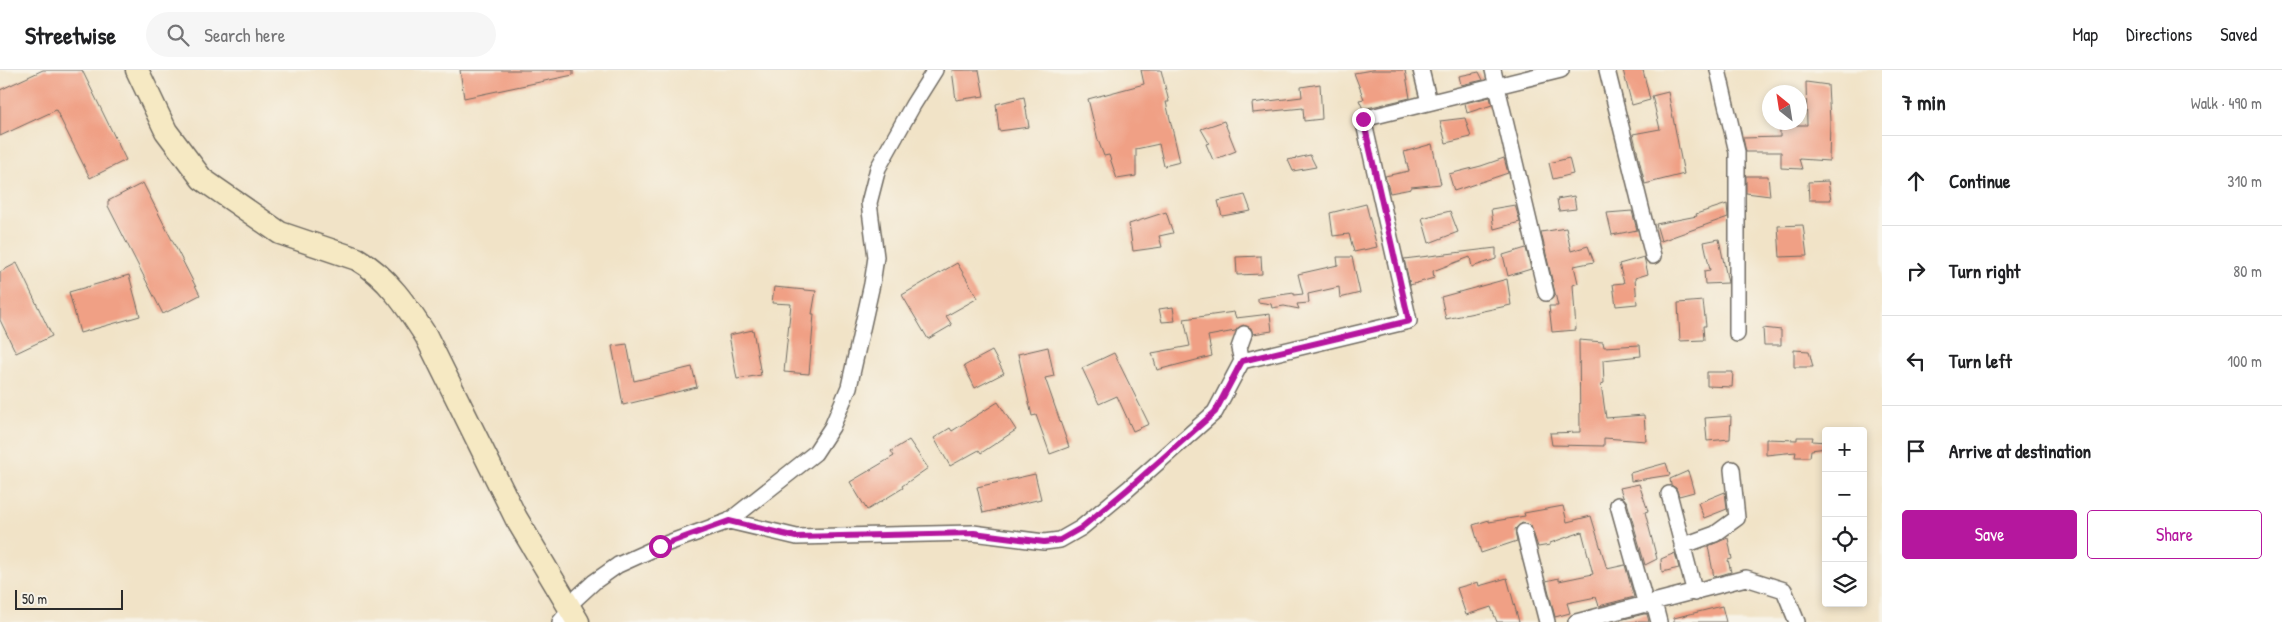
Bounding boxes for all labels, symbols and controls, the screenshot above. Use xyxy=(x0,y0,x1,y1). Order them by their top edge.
search box xyxy=(146,12,496,57)
text: Streetwise xyxy=(25,19,116,51)
icon: search xyxy=(164,21,192,49)
text: Search here xyxy=(204,22,285,48)
text: Map xyxy=(2073,22,2098,47)
text: Directions xyxy=(2126,22,2192,47)
text: Saved xyxy=(2220,22,2257,47)
north arrow xyxy=(1762,85,1807,130)
text: 7 min xyxy=(1902,88,1946,117)
text: Walk · 490 m xyxy=(2191,92,2262,114)
route end xyxy=(1352,108,1375,131)
icon: ahead xyxy=(1902,167,1930,195)
text: Continue xyxy=(1949,168,2010,194)
text: 310 m xyxy=(2227,170,2262,192)
icon: right xyxy=(1902,257,1930,285)
text: Turn right xyxy=(1949,258,2020,284)
text: 80 m xyxy=(2233,260,2262,282)
icon: left xyxy=(1902,347,1930,375)
text: Turn left xyxy=(1949,348,2012,374)
text: 100 m xyxy=(2227,350,2262,372)
map controls xyxy=(1822,427,1867,607)
button: + xyxy=(1822,427,1867,472)
icon: arrive xyxy=(1902,437,1930,465)
text: Arrive at destination xyxy=(1949,438,2091,464)
button: − xyxy=(1822,472,1867,517)
button: Save xyxy=(1902,510,2077,559)
button: Share xyxy=(2087,510,2262,559)
button: locate xyxy=(1822,517,1867,562)
route start xyxy=(649,535,672,558)
button: layers xyxy=(1822,562,1867,607)
scale bar xyxy=(15,587,122,610)
text: 50 m xyxy=(22,589,47,608)

